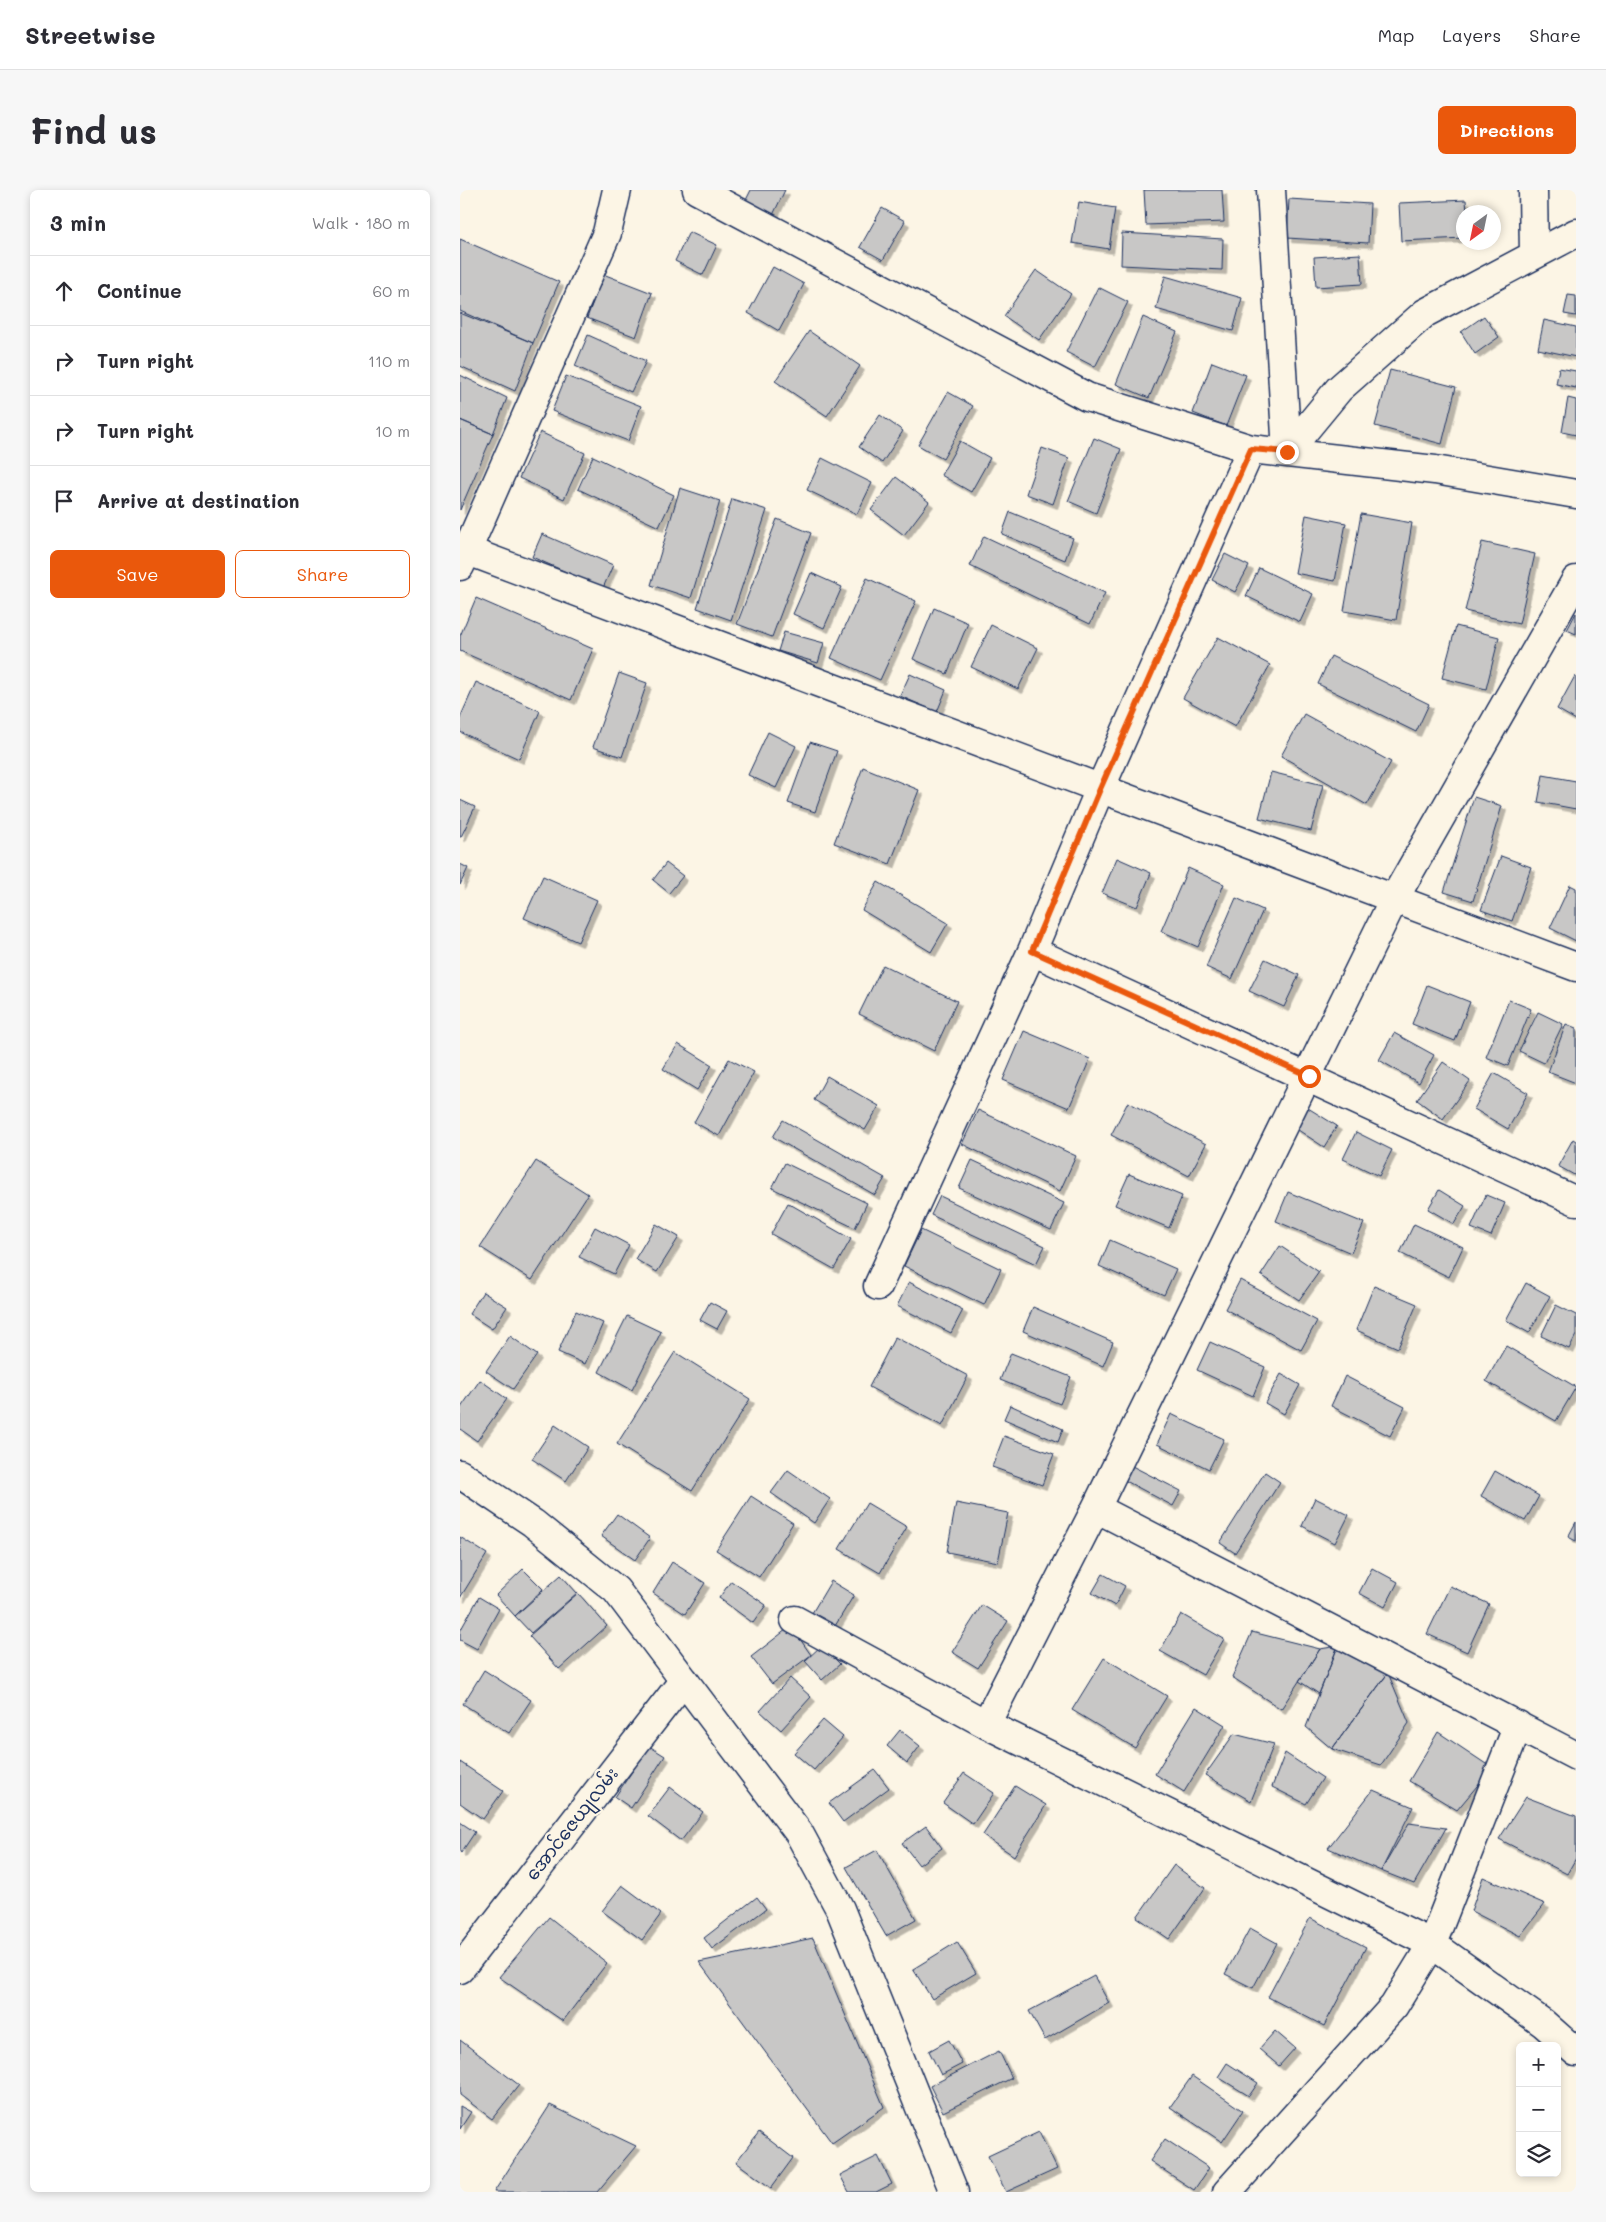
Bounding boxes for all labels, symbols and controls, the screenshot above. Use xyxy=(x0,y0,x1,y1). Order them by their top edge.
text: Streetwise xyxy=(25,19,155,50)
text: Map xyxy=(1378,23,1414,47)
text: Layers xyxy=(1442,23,1501,47)
text: Share xyxy=(1529,23,1581,47)
button: Directions xyxy=(1438,106,1576,154)
text: Find us xyxy=(30,107,157,153)
north arrow xyxy=(1456,205,1501,250)
text: 3 min xyxy=(50,209,106,236)
text: Walk · 180 m xyxy=(312,212,410,233)
icon: ahead xyxy=(50,277,78,305)
text: Continue xyxy=(97,278,182,303)
text: 60 m xyxy=(373,280,410,301)
icon: right xyxy=(50,347,78,375)
text: Turn right xyxy=(97,348,194,373)
text: 110 m xyxy=(368,350,410,371)
icon: right xyxy=(50,417,78,445)
text: Turn right xyxy=(97,418,194,443)
text: 10 m xyxy=(375,420,410,441)
route end xyxy=(1276,441,1299,464)
icon: arrive xyxy=(50,487,78,515)
text: Arrive at destination xyxy=(97,488,300,513)
button: Save xyxy=(50,550,225,598)
button: Share xyxy=(235,550,410,598)
route start xyxy=(1298,1065,1321,1088)
street label: အောင်ဇေယျလမ်း xyxy=(520,1762,626,1887)
map controls xyxy=(1516,2042,1561,2177)
button: + xyxy=(1516,2042,1561,2087)
button: − xyxy=(1516,2087,1561,2132)
button: layers xyxy=(1516,2132,1561,2177)

